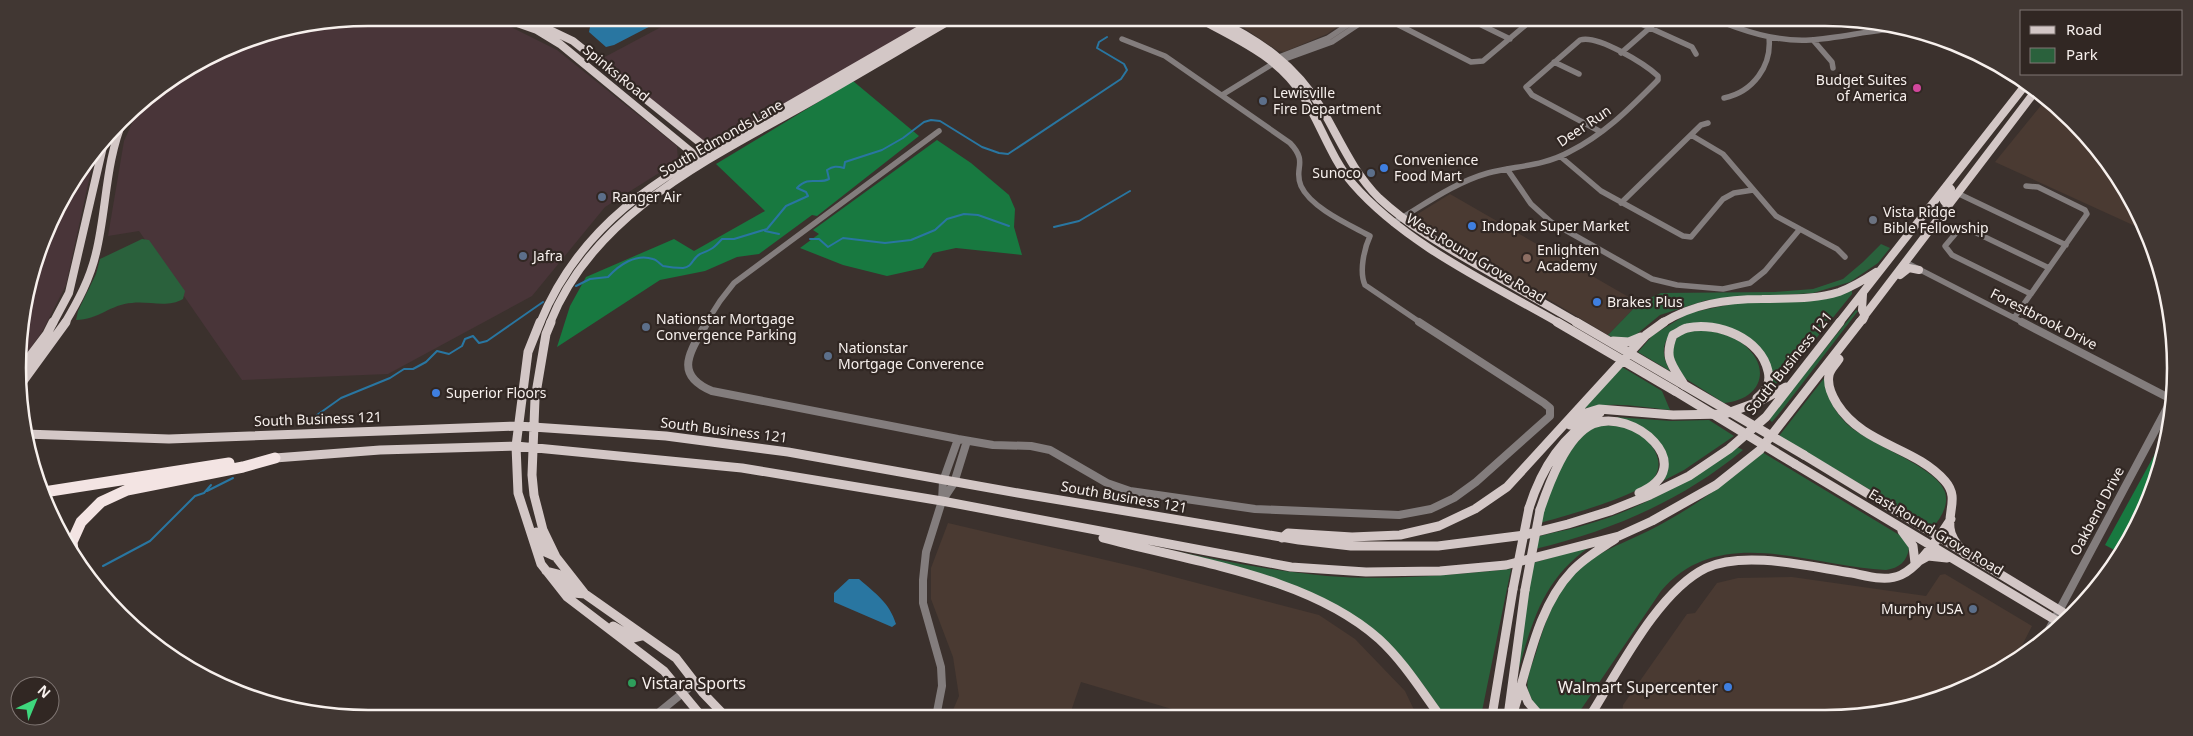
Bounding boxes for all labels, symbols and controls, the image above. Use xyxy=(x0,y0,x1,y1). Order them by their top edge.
legend xyxy=(2020,10,2183,75)
text: Road xyxy=(2066,19,2102,39)
street label: Spinks Road xyxy=(579,40,653,105)
text: Park xyxy=(2066,44,2098,64)
place label: Budget Suites of America xyxy=(1816,70,1907,105)
marker: Budget Suites of America xyxy=(1911,82,1923,94)
place label: Lewisville Fire Department xyxy=(1273,83,1381,118)
street label: South Edmonds Lane xyxy=(656,94,786,181)
marker: Lewisville Fire Department xyxy=(1257,95,1269,107)
street label: Deer Run xyxy=(1553,101,1615,151)
place label: Convenience Food Mart xyxy=(1394,150,1479,185)
marker: Convenience Food Mart xyxy=(1378,162,1390,174)
place label: Sunoco xyxy=(1312,163,1361,182)
marker: Sunoco xyxy=(1365,167,1377,179)
place label: Ranger Air xyxy=(612,187,682,206)
marker: Ranger Air xyxy=(596,191,608,203)
place label: Vista Ridge Bible Fellowship xyxy=(1883,202,1989,237)
street label: West Round Grove Road xyxy=(1403,208,1549,307)
marker: Vista Ridge Bible Fellowship xyxy=(1867,214,1879,226)
place label: Indopak Super Market xyxy=(1482,216,1629,235)
marker: Indopak Super Market xyxy=(1466,220,1478,232)
place label: Enlighten Academy xyxy=(1537,240,1600,275)
place label: Jafra xyxy=(531,246,563,265)
marker: Jafra xyxy=(517,250,529,262)
marker: Enlighten Academy xyxy=(1521,252,1533,264)
street label: Forestbrook Drive xyxy=(1987,283,2101,354)
place label: Brakes Plus xyxy=(1607,292,1683,311)
marker: Brakes Plus xyxy=(1591,296,1603,308)
street label: South Business 121 xyxy=(1741,307,1836,418)
place label: Nationstar Mortgage Convergence Parking xyxy=(656,309,797,344)
marker: Nationstar Mortgage Convergence Parking xyxy=(640,321,652,333)
place label: Nationstar Mortgage Converence xyxy=(838,338,984,373)
marker: Nationstar Mortgage Converence xyxy=(822,350,834,362)
place label: Superior Floors xyxy=(446,383,547,402)
marker: Superior Floors xyxy=(430,387,442,399)
street label: South Business 121 xyxy=(254,407,382,430)
street label: South Business 121 xyxy=(659,412,789,447)
street label: Oakbend Drive xyxy=(2065,463,2128,559)
street label: South Business 121 xyxy=(1059,476,1189,517)
street label: East Round Grove Road xyxy=(1865,484,2007,579)
place label: Murphy USA xyxy=(1881,599,1963,618)
marker: Murphy USA xyxy=(1967,603,1979,615)
place label: Vistara Sports xyxy=(642,672,746,694)
north arrow xyxy=(10,676,60,726)
place label: Walmart Supercenter xyxy=(1558,676,1718,698)
marker: Vistara Sports xyxy=(626,677,638,689)
text: N xyxy=(34,680,55,702)
marker: Walmart Supercenter xyxy=(1722,681,1734,693)

